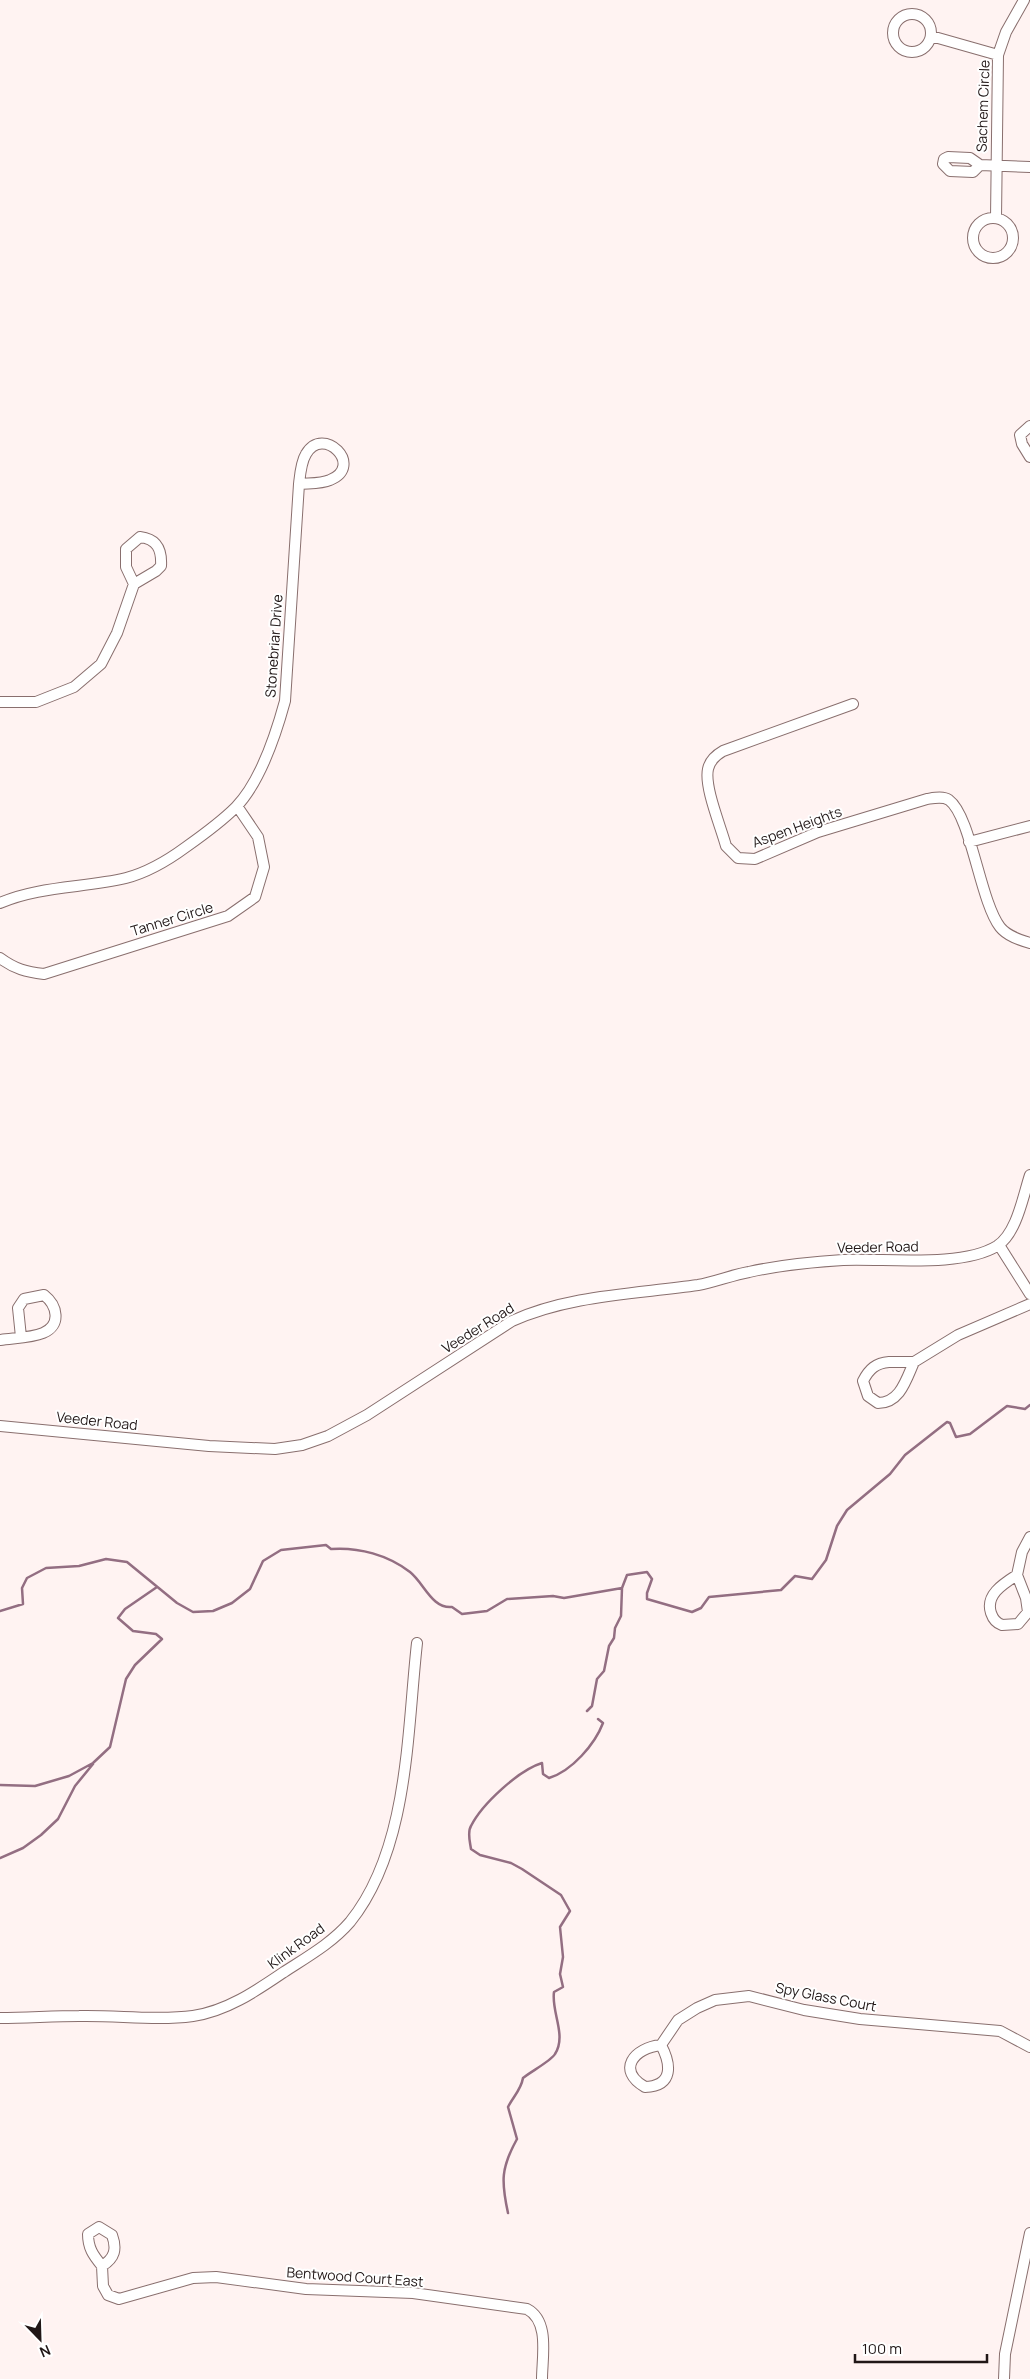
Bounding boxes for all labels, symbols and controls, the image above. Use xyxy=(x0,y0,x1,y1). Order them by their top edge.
street label: Sachem Circle xyxy=(971,60,994,152)
street label: Stonebriar Drive xyxy=(260,594,287,698)
street label: Aspen Heights xyxy=(749,801,844,852)
street label: Tanner Circle xyxy=(128,897,215,940)
street label: Veeder Road xyxy=(837,1236,919,1257)
street label: Veeder Road xyxy=(438,1298,517,1357)
street label: Veeder Road xyxy=(56,1407,139,1434)
street label: Klink Road xyxy=(263,1918,328,1973)
street label: Spy Glass Court xyxy=(774,1977,879,2016)
street label: Bentwood Court East xyxy=(286,2262,425,2291)
north arrow xyxy=(15,2314,65,2364)
scale bar xyxy=(855,2332,988,2364)
text: 100 m xyxy=(862,2338,902,2359)
text: N xyxy=(37,2341,54,2362)

